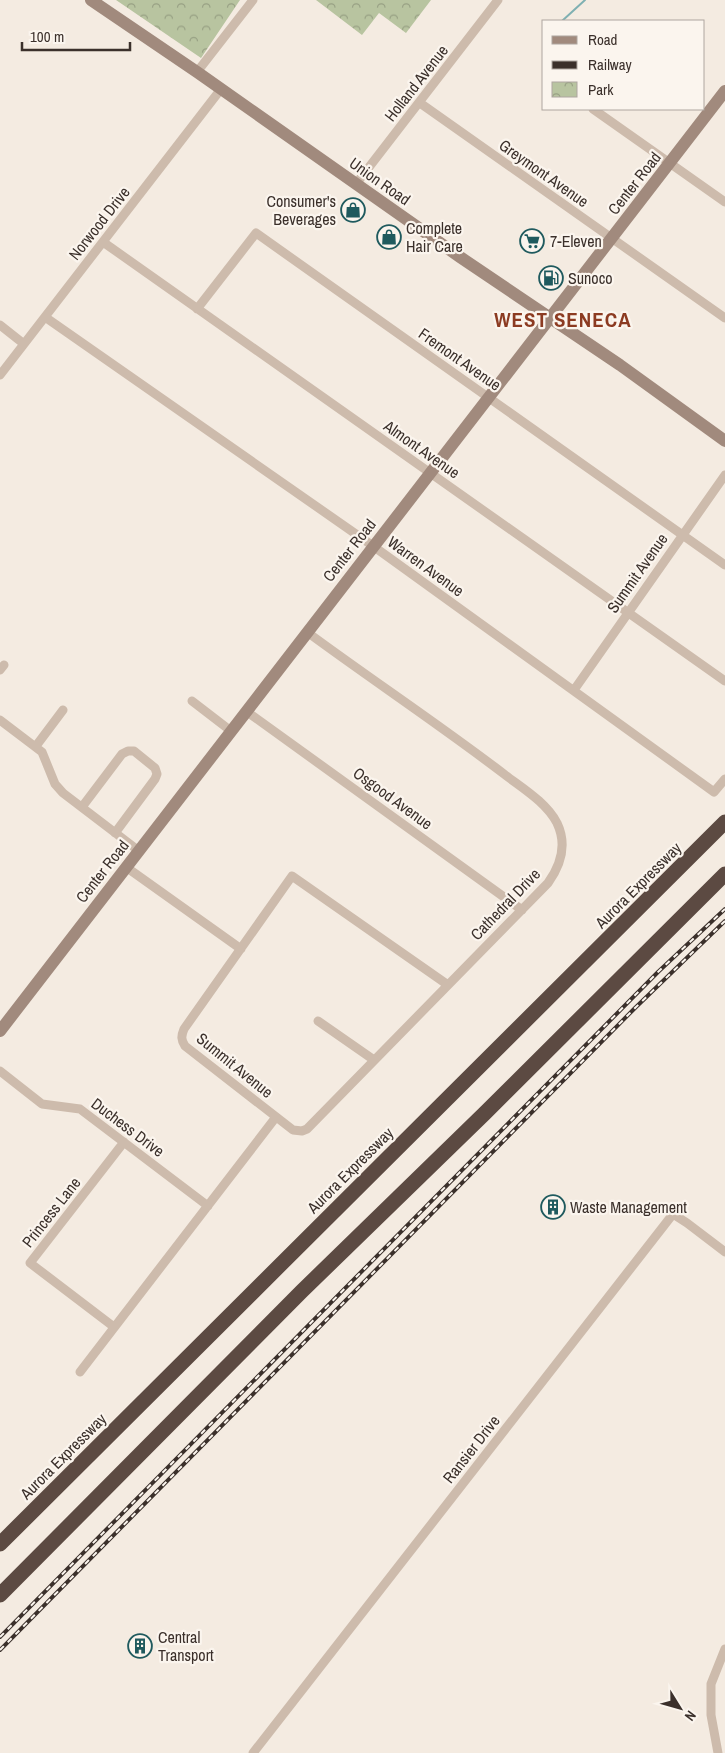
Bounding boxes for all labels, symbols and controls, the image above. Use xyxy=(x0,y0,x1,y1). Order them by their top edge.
scale bar xyxy=(22,20,130,52)
legend xyxy=(542,20,705,110)
text: 100 m xyxy=(30,26,64,47)
text: Road xyxy=(588,29,617,50)
street label: Holland Avenue xyxy=(379,40,453,126)
text: Railway xyxy=(588,54,633,75)
text: Park xyxy=(588,79,614,100)
street label: Greymont Avenue xyxy=(495,134,593,212)
street label: Center Road xyxy=(602,147,666,219)
street label: Union Road xyxy=(345,152,415,210)
street label: Norwood Drive xyxy=(63,182,135,264)
place label: Consumer's Beverages xyxy=(266,190,336,230)
shop icon: Consumer's Beverages xyxy=(340,197,366,223)
place label: Complete Hair Care xyxy=(406,217,463,257)
shop icon: Complete Hair Care xyxy=(376,224,402,250)
supermarket icon: 7-Eleven xyxy=(519,228,545,254)
place label: 7-Eleven xyxy=(550,230,602,252)
fuel station icon: Sunoco xyxy=(538,265,564,291)
place label: Sunoco xyxy=(568,267,613,289)
district label: WEST SENECA xyxy=(494,305,632,334)
street label: Fremont Avenue xyxy=(414,322,506,396)
street label: Almont Avenue xyxy=(379,414,464,483)
street label: Center Road xyxy=(317,514,381,586)
street label: Summit Avenue xyxy=(601,529,673,617)
street label: Warren Avenue xyxy=(383,531,469,601)
street label: Osgood Avenue xyxy=(349,762,437,834)
street label: Center Road xyxy=(70,835,134,907)
street label: Aurora Expressway xyxy=(589,837,686,934)
street label: Cathedral Drive xyxy=(465,863,545,945)
street label: Summit Avenue xyxy=(192,1027,278,1103)
street label: Duchess Drive xyxy=(87,1092,169,1162)
street label: Aurora Expressway xyxy=(301,1122,398,1219)
street label: Princess Lane xyxy=(17,1172,85,1252)
building icon: Waste Management xyxy=(540,1194,566,1220)
place label: Waste Management xyxy=(570,1196,687,1218)
street label: Aurora Expressway xyxy=(14,1408,111,1505)
street label: Ransier Drive xyxy=(437,1410,505,1488)
place label: Central Transport xyxy=(158,1626,214,1666)
building icon: Central Transport xyxy=(127,1633,153,1659)
north arrow xyxy=(655,1683,705,1733)
text: N xyxy=(681,1707,700,1725)

